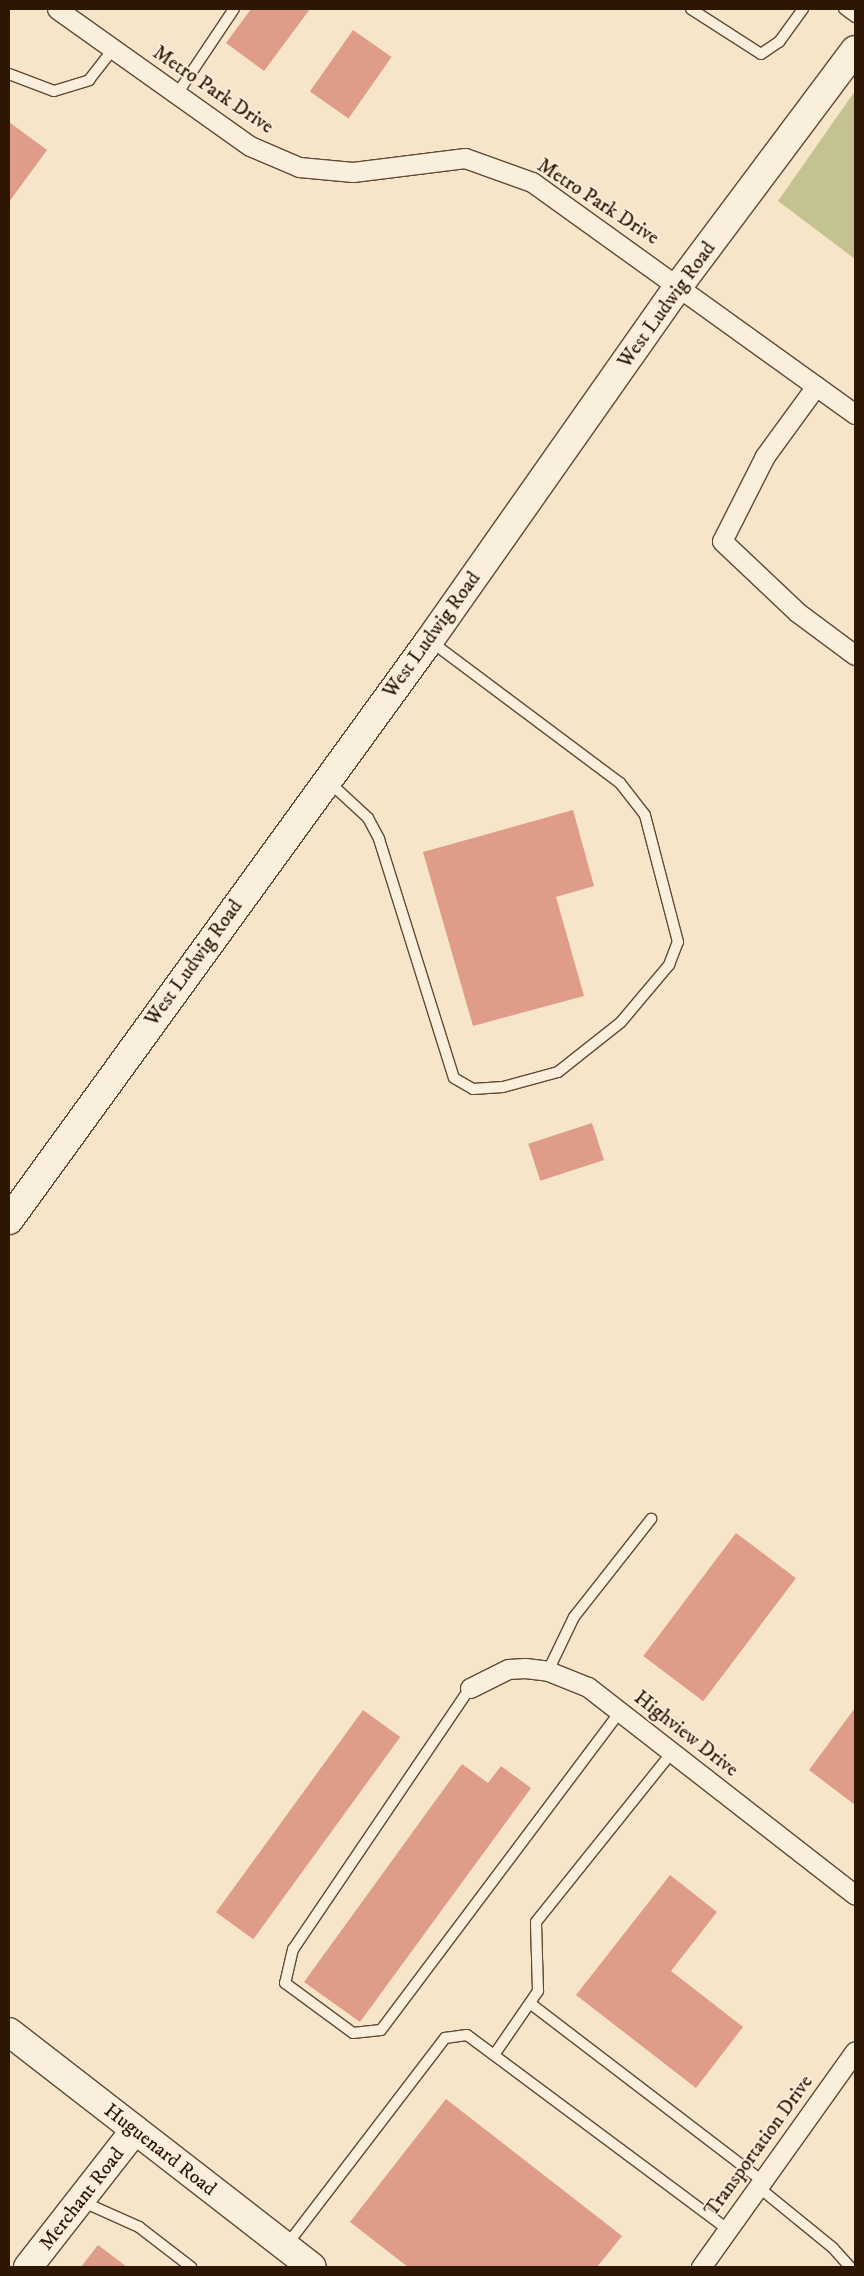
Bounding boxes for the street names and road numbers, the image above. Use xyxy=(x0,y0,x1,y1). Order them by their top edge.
street label: Metro Park Drive xyxy=(148,41,278,139)
street label: Metro Park Drive xyxy=(533,154,663,250)
street label: West Ludwig Road xyxy=(613,237,721,373)
street label: West Ludwig Road xyxy=(378,567,486,703)
street label: West Ludwig Road xyxy=(140,895,248,1031)
street label: Highview Drive xyxy=(629,1686,743,1782)
street label: Transportation Drive xyxy=(700,2071,818,2221)
street label: Huguenard Road xyxy=(99,2099,221,2201)
street label: Merchant Road xyxy=(34,2143,130,2255)

